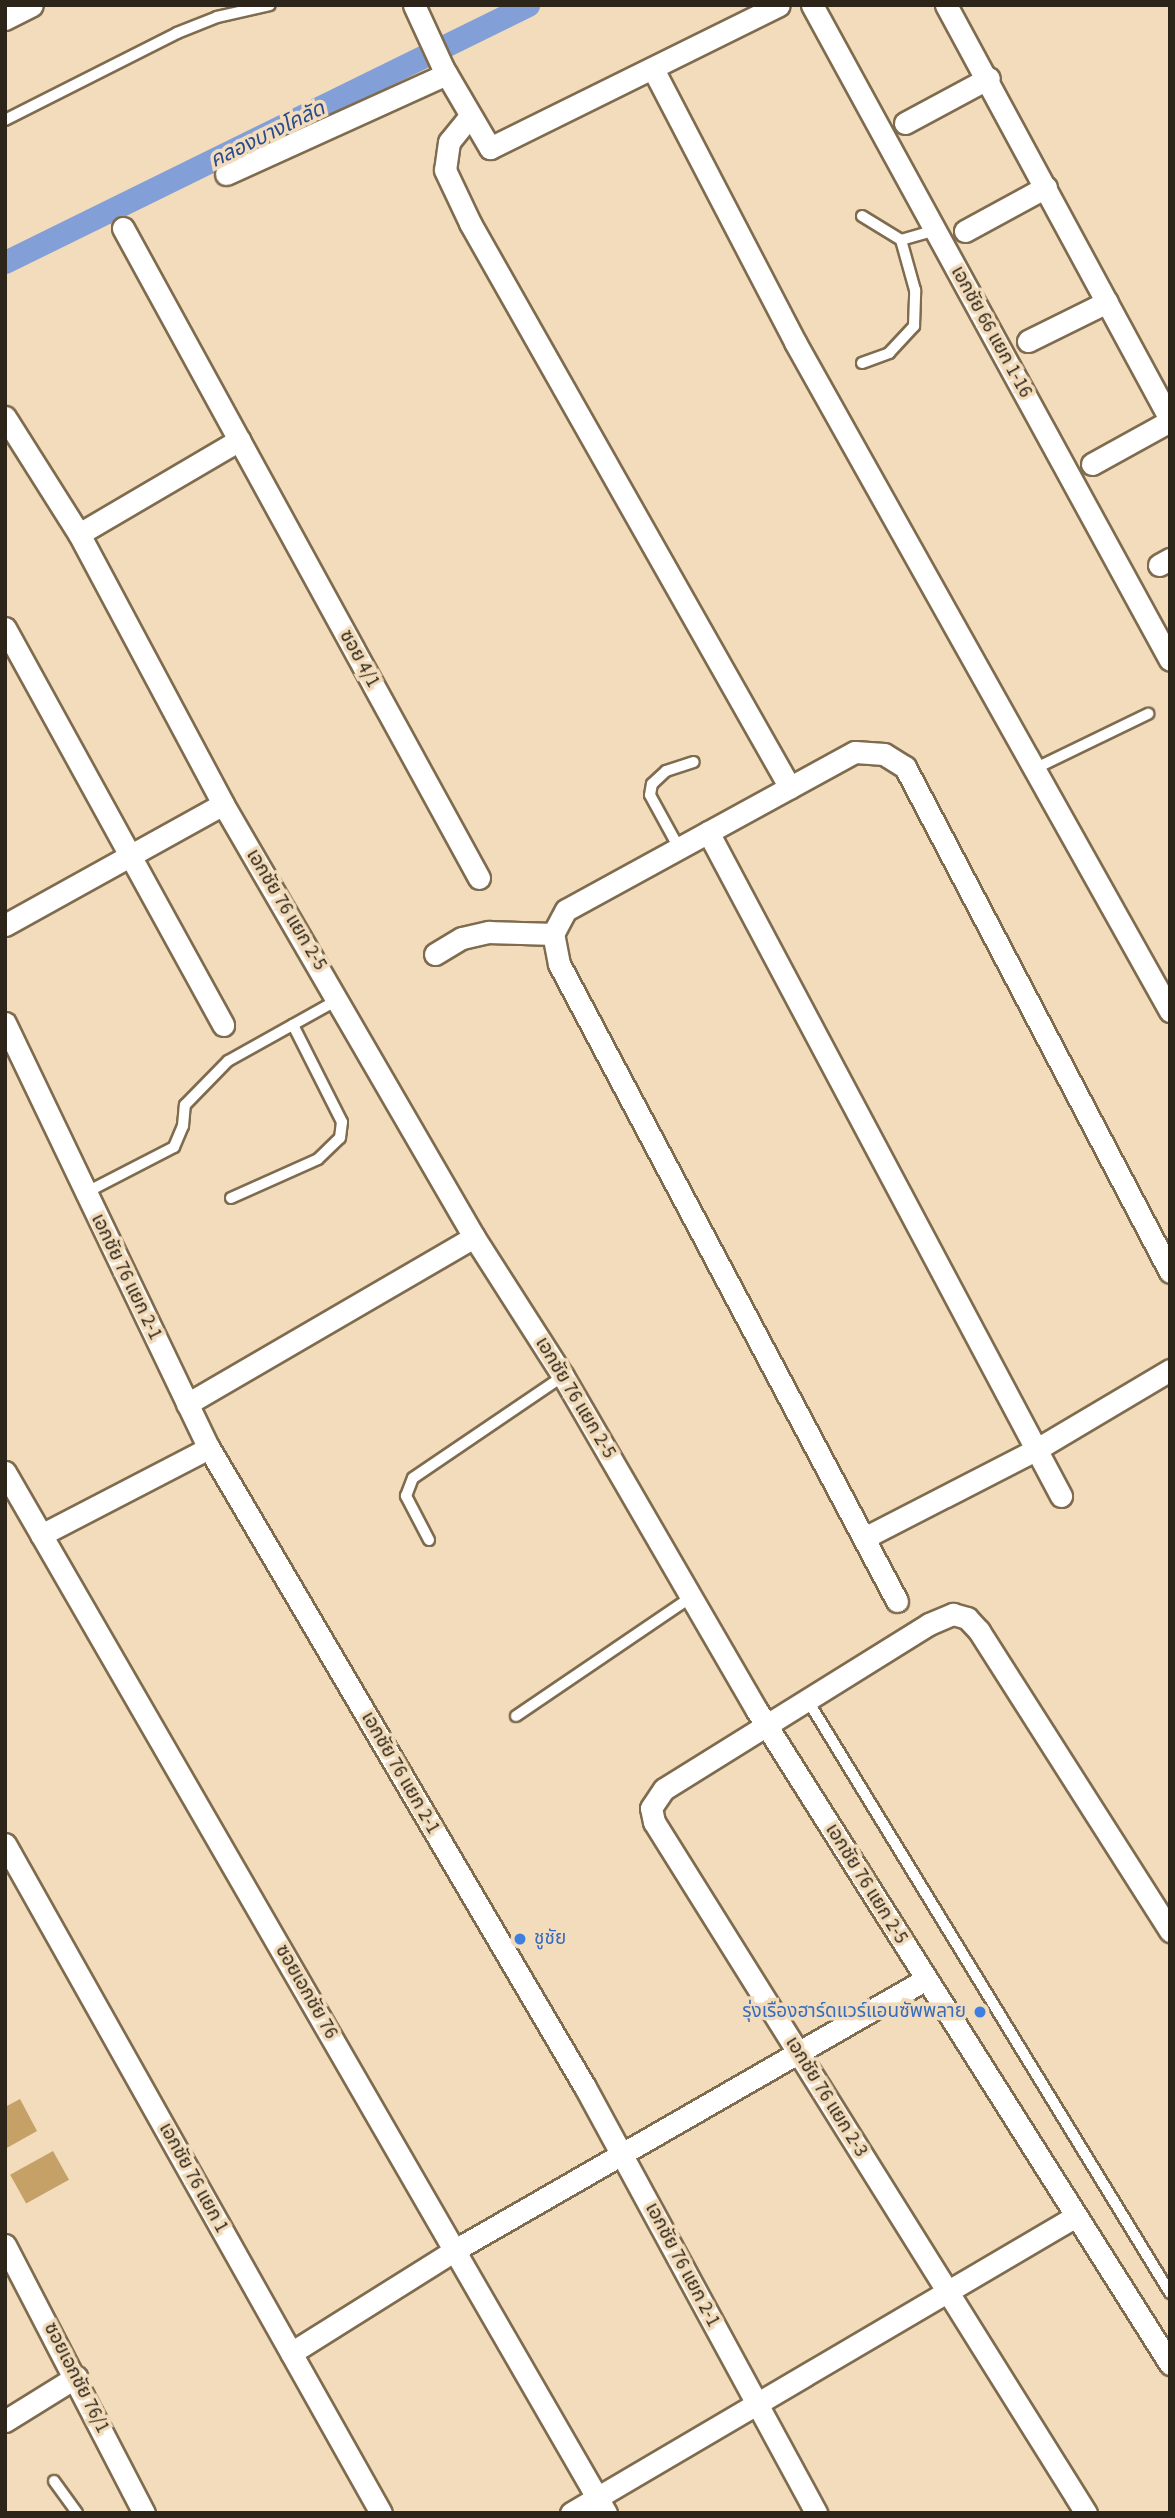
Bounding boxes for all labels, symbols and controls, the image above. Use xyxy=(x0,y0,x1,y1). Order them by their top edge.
water label: คลองบางโคลัด xyxy=(205,95,329,173)
street label: เอกชัย 66 แยก 1-16 xyxy=(945,262,1037,402)
street label: ซอย 4/1 xyxy=(334,626,384,692)
street label: เอกชัย 76 แยก 2-5 xyxy=(241,845,331,975)
street label: เอกชัย 76 แยก 2-1 xyxy=(86,1210,166,1344)
street label: เอกชัย 76 แยก 2-5 xyxy=(530,1333,620,1463)
street label: เอกชัย 76 แยก 2-1 xyxy=(356,1708,444,1838)
street label: เอกชัย 76 แยก 2-5 xyxy=(820,1820,912,1948)
place label: ชูชัย xyxy=(534,1928,566,1950)
marker: ชูชัย xyxy=(512,1931,528,1947)
street label: ซอยเอกชัย 76 xyxy=(270,1941,342,2043)
place label: รุ่งเรืองฮาร์ดแวร์แอนซัพพลาย xyxy=(742,2001,966,2023)
marker: รุ่งเรืองฮาร์ดแวร์แอนซัพพลาย xyxy=(972,2004,988,2020)
street label: เอกชัย 76 แยก 2-3 xyxy=(780,2033,872,2161)
street label: เอกชัย 76 แยก 1 xyxy=(153,2119,233,2237)
street label: เอกชัย 76 แยก 2-1 xyxy=(640,2199,724,2331)
street label: ซอยเอกชัย 76/1 xyxy=(38,2319,114,2437)

